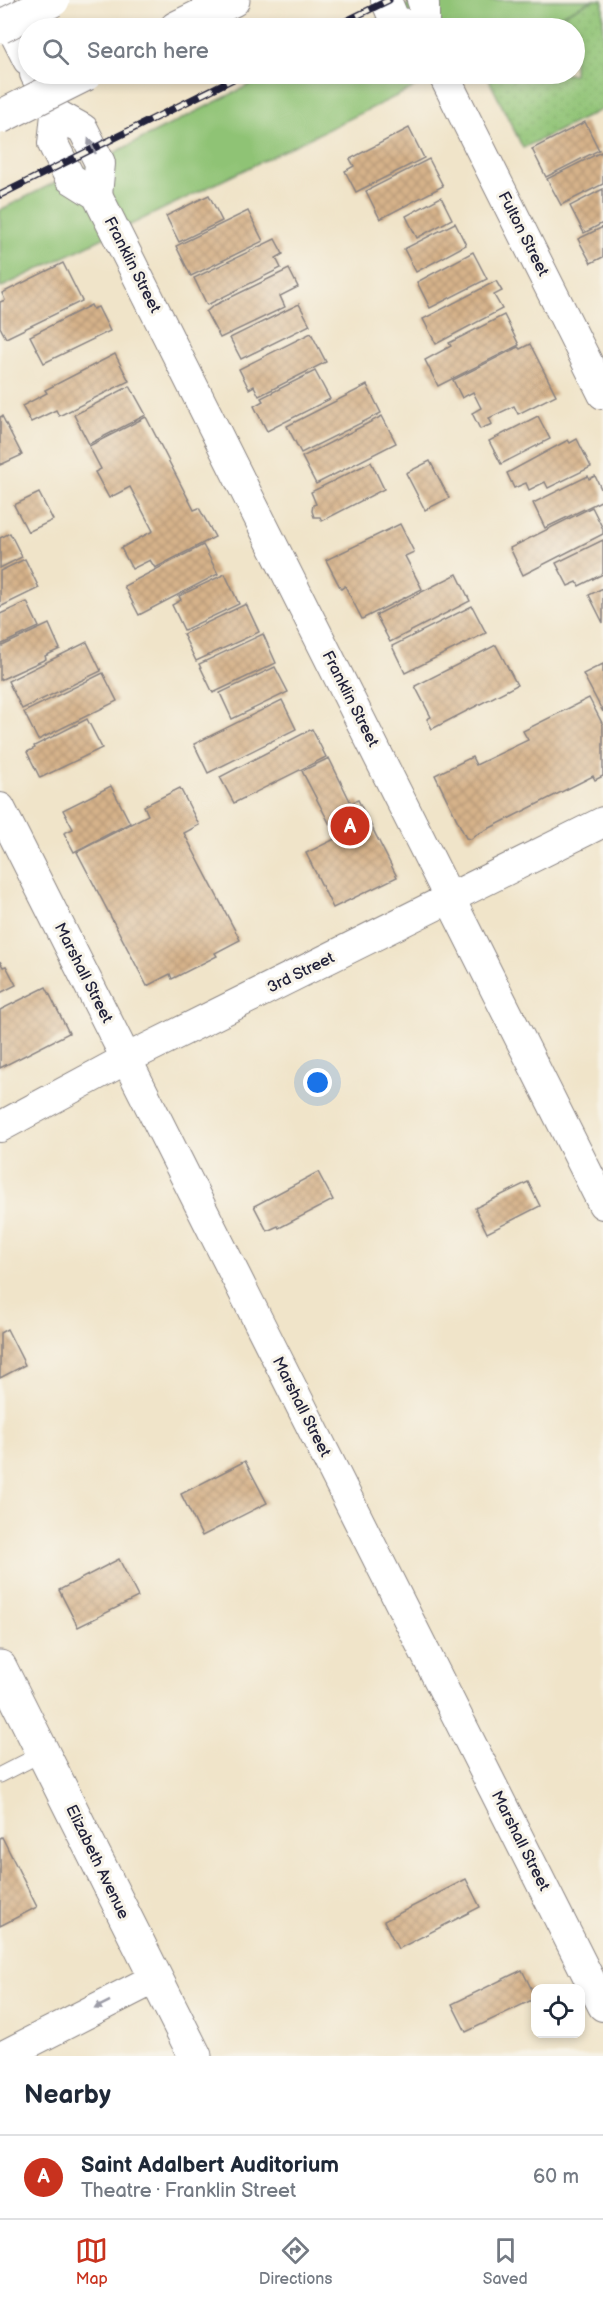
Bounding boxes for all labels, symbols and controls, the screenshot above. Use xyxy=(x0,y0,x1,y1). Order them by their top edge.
search box xyxy=(18,18,585,84)
icon: search xyxy=(39,35,72,68)
text: Search here xyxy=(87,38,209,65)
one-way arrow xyxy=(87,138,96,155)
street label: Fulton Street xyxy=(494,189,552,280)
street label: Franklin Street xyxy=(100,214,164,316)
street label: Franklin Street xyxy=(318,648,382,750)
pin: A xyxy=(330,804,370,848)
street label: Marshall Street xyxy=(50,920,116,1026)
street label: 3rd Street xyxy=(264,949,338,997)
your location xyxy=(303,1068,332,1097)
street label: Marshall Street xyxy=(268,1354,334,1460)
street label: Marshall Street xyxy=(487,1788,553,1894)
street label: Elizabeth Avenue xyxy=(61,1802,133,1923)
map controls xyxy=(531,1984,585,2038)
button: locate xyxy=(531,1984,585,2038)
one-way arrow xyxy=(94,2001,111,2010)
text: Nearby xyxy=(24,2080,111,2111)
text: Saint Adalbert Auditorium xyxy=(81,2152,339,2179)
text: A xyxy=(37,2165,50,2189)
text: 60 m xyxy=(533,2165,579,2189)
text: Theatre · Franklin Street xyxy=(81,2179,296,2203)
tab: Map xyxy=(75,2234,108,2289)
tab: Directions xyxy=(259,2234,332,2289)
tab: Saved xyxy=(483,2234,528,2289)

